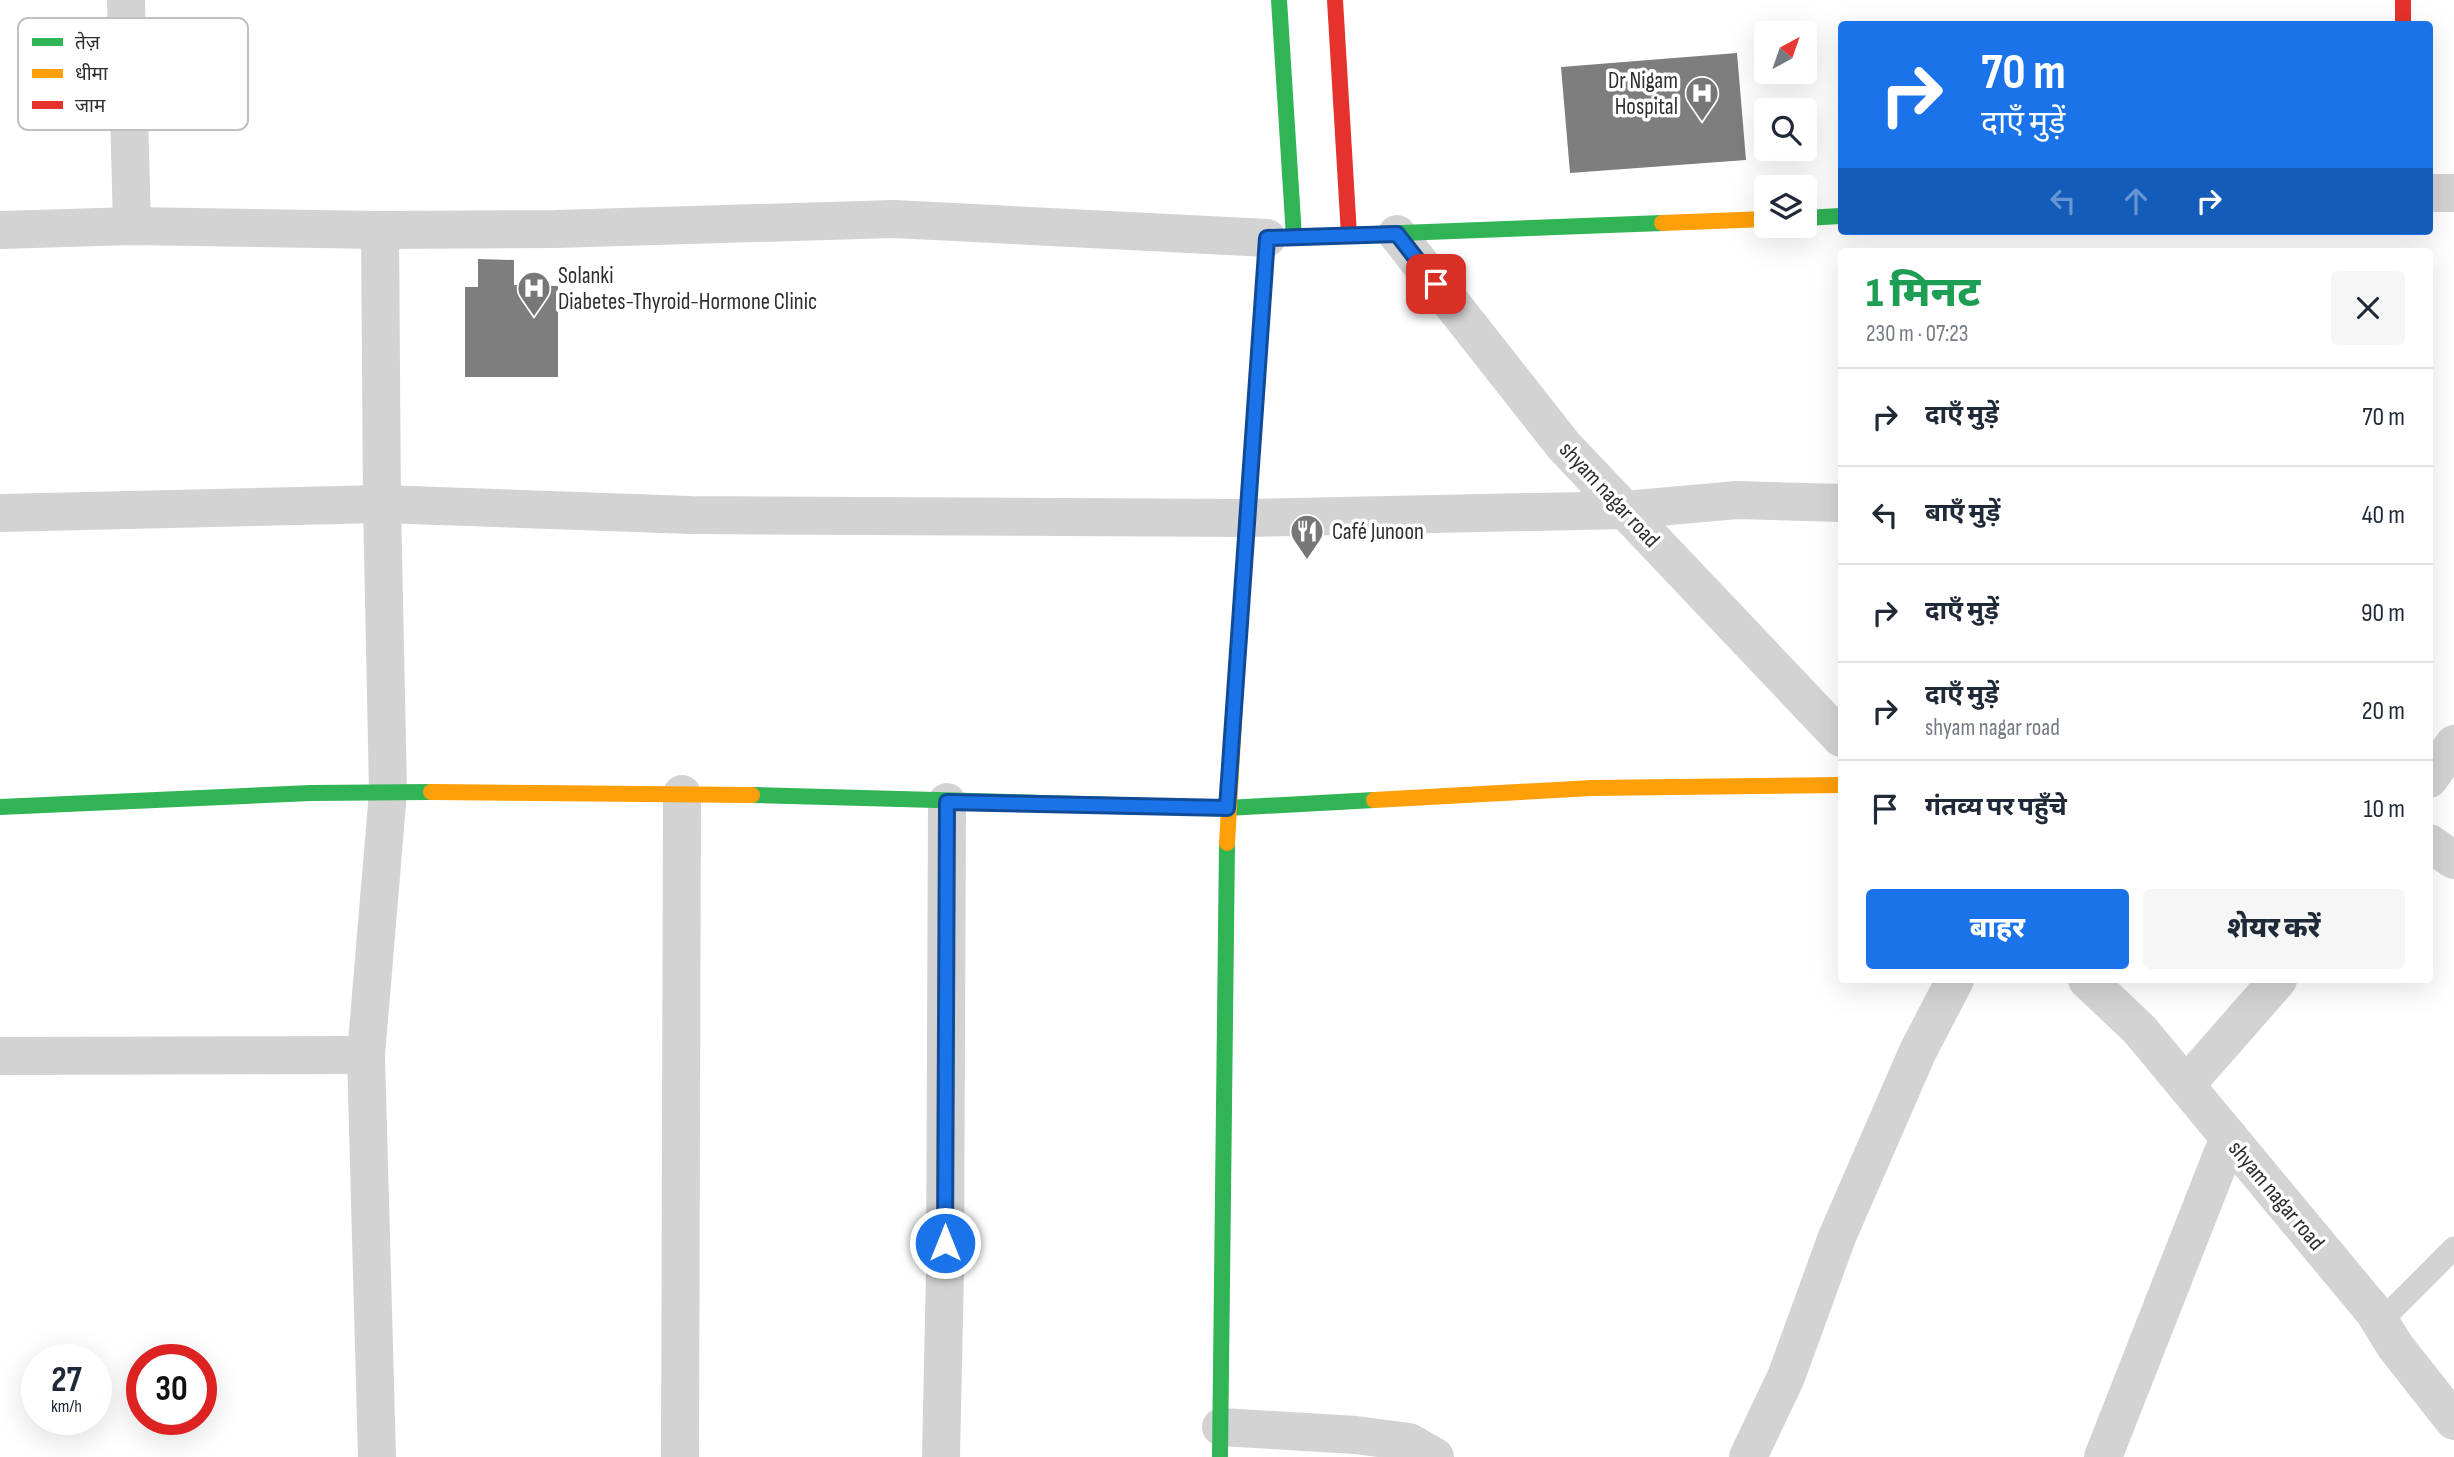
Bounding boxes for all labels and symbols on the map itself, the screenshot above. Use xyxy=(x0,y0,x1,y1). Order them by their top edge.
legend xyxy=(18,18,248,130)
north arrow xyxy=(1754,21,1816,84)
text: तेज़ xyxy=(75,31,101,55)
text: धीमा xyxy=(75,63,109,86)
place label: Dr Nigam Hospital xyxy=(1608,67,1678,121)
hospital icon: Dr Nigam Hospital xyxy=(1683,74,1721,123)
text: जाम xyxy=(75,95,106,118)
pin xyxy=(1406,254,1466,314)
place label: Solanki Diabetes-Thyroid-Hormone Clinic xyxy=(558,262,817,316)
hospital icon: Solanki Diabetes-Thyroid-Hormone Clinic xyxy=(515,269,553,318)
street label: shyam nagar road xyxy=(1553,436,1665,553)
restaurant icon: Café Junoon xyxy=(1288,512,1326,561)
place label: Café Junoon xyxy=(1332,518,1424,546)
street label: shyam nagar road xyxy=(2222,1135,2330,1256)
position arrow xyxy=(908,1206,982,1280)
speed limit sign: 30 xyxy=(126,1344,217,1435)

